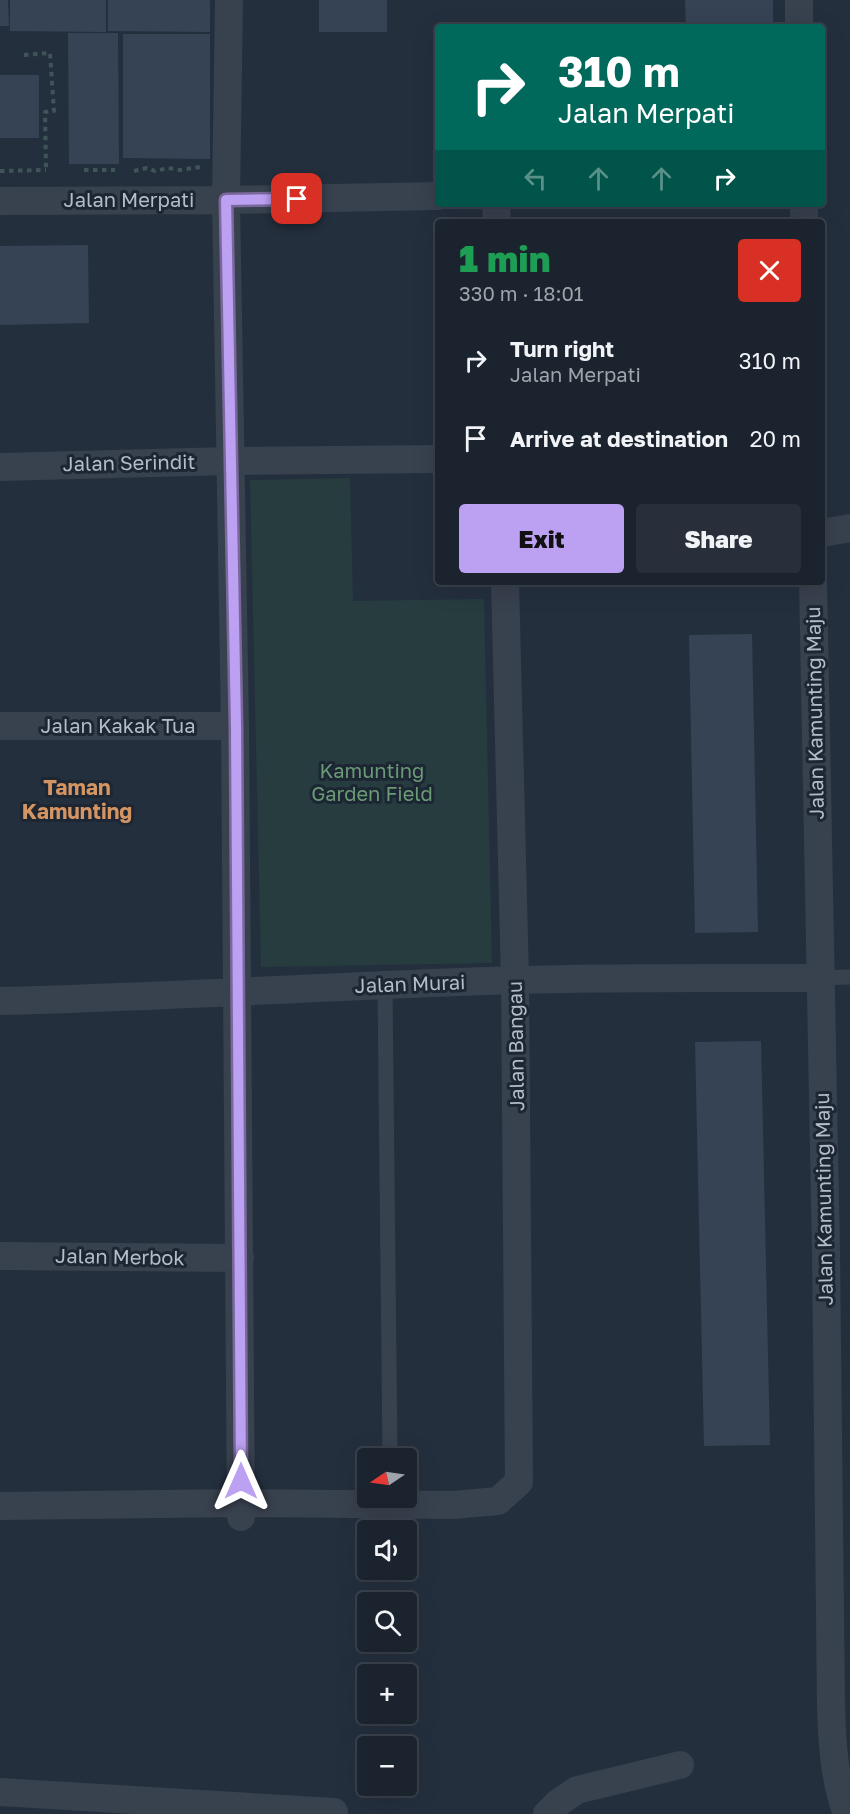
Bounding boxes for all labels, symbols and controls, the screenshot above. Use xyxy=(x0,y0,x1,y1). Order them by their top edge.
text: 310 m xyxy=(558,46,680,96)
icon: right xyxy=(459,48,537,126)
text: Jalan Merpati xyxy=(558,97,735,129)
icon: left xyxy=(519,162,552,195)
icon: ahead xyxy=(582,162,615,195)
icon: ahead xyxy=(645,162,678,195)
icon: right xyxy=(708,162,741,195)
pin xyxy=(271,173,322,224)
icon: arrive xyxy=(280,182,313,215)
street label: Jalan Merpati xyxy=(64,187,194,211)
text: 1 min xyxy=(459,237,550,280)
button: close xyxy=(738,239,801,302)
text: 330 m · 18:01 xyxy=(459,281,584,305)
text: Turn right xyxy=(510,335,614,362)
icon: right xyxy=(459,344,492,377)
text: 310 m xyxy=(739,347,801,374)
text: Jalan Merpati xyxy=(510,362,641,386)
icon: arrive xyxy=(459,422,492,455)
text: Arrive at destination xyxy=(510,425,728,452)
text: 20 m xyxy=(750,425,801,452)
street label: Jalan Serindit xyxy=(62,449,196,475)
button: Exit xyxy=(459,504,624,573)
button: Share xyxy=(636,504,801,573)
street label: Jalan Kamunting Maju xyxy=(800,606,828,820)
street label: Jalan Kakak Tua xyxy=(41,713,196,737)
park label: Kamunting Garden Field xyxy=(311,758,433,805)
district label: Taman Kamunting xyxy=(22,774,132,824)
street label: Jalan Murai xyxy=(354,969,466,997)
street label: Jalan Bangau xyxy=(502,981,528,1111)
street label: Jalan Kamunting Maju xyxy=(809,1092,837,1306)
street label: Jalan Merbok xyxy=(55,1243,185,1269)
north arrow xyxy=(357,1448,417,1508)
map controls xyxy=(357,1448,417,1796)
position arrow xyxy=(209,1449,273,1513)
button: sound xyxy=(357,1520,417,1580)
button: search xyxy=(357,1592,417,1652)
button: + xyxy=(357,1664,417,1724)
button: − xyxy=(357,1736,417,1796)

